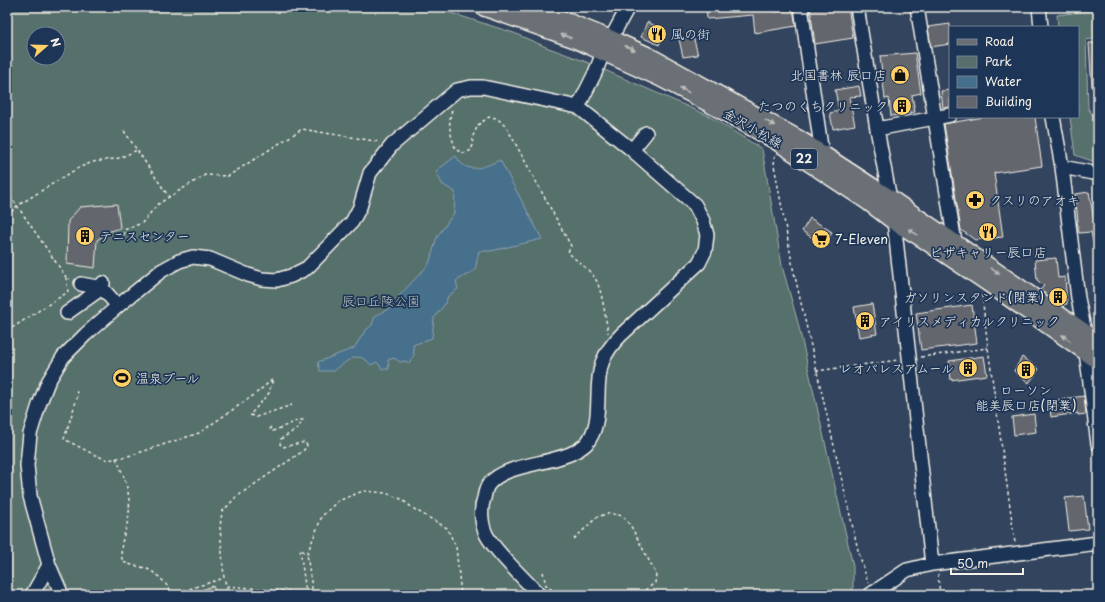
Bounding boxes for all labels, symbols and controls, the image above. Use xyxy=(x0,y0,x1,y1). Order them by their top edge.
restaurant icon: 風の街 xyxy=(646,23,668,45)
place label: 風の街 xyxy=(671,24,710,43)
north arrow xyxy=(26,26,66,66)
legend xyxy=(949,26,1079,118)
text: Road xyxy=(985,32,1014,50)
one-way arrow xyxy=(559,33,571,39)
text: N xyxy=(46,35,65,50)
one-way arrow xyxy=(625,45,636,51)
text: Park xyxy=(985,52,1012,70)
shop icon: 北国書林 辰口店 xyxy=(889,64,911,86)
place label: 北国書林 辰口店 xyxy=(791,65,886,84)
text: Water xyxy=(985,72,1022,90)
one-way arrow xyxy=(678,86,690,93)
text: Building xyxy=(985,92,1032,110)
building icon: たつのくちクリニック xyxy=(891,95,913,117)
place label: たつのくちクリニック xyxy=(758,96,888,115)
street label: 金沢小松線 xyxy=(720,103,787,153)
one-way arrow xyxy=(764,120,775,127)
road number: 22 xyxy=(791,149,817,169)
pharmacy icon: クスリのアオキ xyxy=(964,189,986,211)
place label: クスリのアオキ xyxy=(989,190,1080,209)
restaurant icon: ピザキャリー辰口店 xyxy=(977,221,999,243)
building icon: テニスセンター xyxy=(74,225,96,247)
place label: テニスセンター xyxy=(99,226,190,245)
supermarket icon: 7-Eleven xyxy=(810,228,832,250)
place label: 7-Eleven xyxy=(835,229,888,248)
one-way arrow xyxy=(907,229,919,236)
place label: ピザキャリー辰口店 xyxy=(929,242,1047,261)
one-way arrow xyxy=(990,267,1001,275)
building icon: ガソリンスタンド(閉業) xyxy=(1047,286,1069,308)
place label: ガソリンスタンド(閉業) xyxy=(904,287,1044,306)
park label: 辰口丘陵公園 xyxy=(342,291,420,310)
building icon: アイリスメディカルクリニック xyxy=(854,310,876,332)
place label: アイリスメディカルクリニック xyxy=(879,311,1060,330)
one-way arrow xyxy=(1061,334,1071,342)
building icon: レオパレスアムール xyxy=(957,357,979,379)
place label: レオパレスアムール xyxy=(839,358,954,377)
building icon: ローソン 能美辰口店(閉業) xyxy=(1015,359,1037,381)
sports icon: 温泉プール xyxy=(111,367,133,389)
place label: 温泉プール xyxy=(136,368,199,387)
place label: ローソン 能美辰口店(閉業) xyxy=(975,380,1077,414)
scale bar xyxy=(951,550,1023,576)
text: 50 m xyxy=(957,554,988,572)

